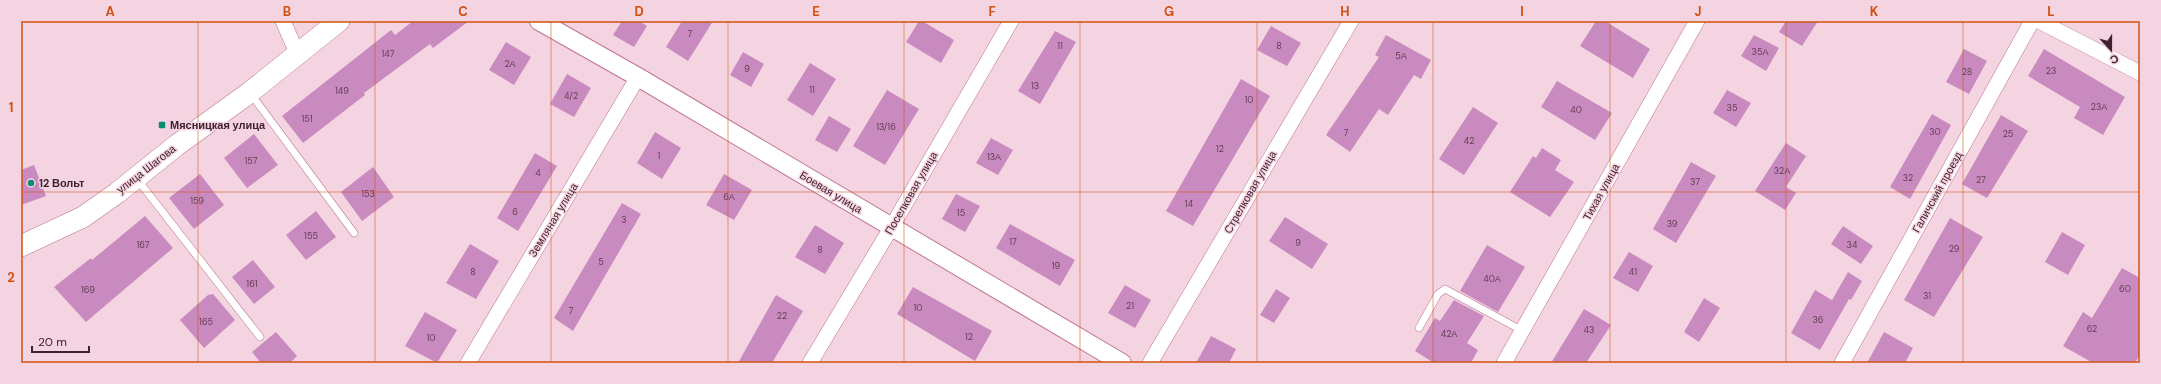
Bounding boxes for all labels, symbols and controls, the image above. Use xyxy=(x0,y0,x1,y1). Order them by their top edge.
text: A xyxy=(105,3,115,20)
text: B xyxy=(283,3,291,20)
text: C xyxy=(458,3,468,20)
text: D xyxy=(634,3,644,20)
text: E xyxy=(812,3,820,20)
text: F xyxy=(988,3,996,20)
text: G xyxy=(1164,3,1174,20)
text: H xyxy=(1340,3,1350,20)
text: I xyxy=(1520,3,1524,20)
text: J xyxy=(1694,3,1702,20)
text: K xyxy=(1870,3,1879,20)
text: L xyxy=(2047,3,2055,20)
house number: 7 xyxy=(688,28,693,40)
north arrow xyxy=(2091,30,2131,70)
house number: 11 xyxy=(1057,40,1063,52)
house number: 8 xyxy=(1276,40,1282,52)
house number: 35А xyxy=(1752,46,1768,58)
house number: 147 xyxy=(381,48,395,60)
house number: 5А xyxy=(1395,50,1407,62)
text: С xyxy=(2108,51,2121,67)
house number: 2А xyxy=(504,58,516,70)
house number: 9 xyxy=(744,63,750,75)
house number: 23 xyxy=(2046,65,2056,77)
house number: 28 xyxy=(1962,66,1972,78)
house number: 13 xyxy=(1031,80,1039,92)
house number: 11 xyxy=(809,84,815,96)
house number: 149 xyxy=(335,85,349,97)
house number: 4/2 xyxy=(564,90,578,102)
house number: 10 xyxy=(1245,94,1253,106)
text: 1 xyxy=(9,99,13,116)
house number: 23А xyxy=(2091,101,2107,113)
house number: 35 xyxy=(1727,102,1737,114)
house number: 40 xyxy=(1570,104,1582,116)
house number: 151 xyxy=(301,113,313,125)
place label: Мясницкая улица xyxy=(170,118,266,132)
marker: Мясницкая улица xyxy=(157,120,167,130)
house number: 13/16 xyxy=(876,121,896,133)
house number: 30 xyxy=(1929,126,1941,138)
house number: 7 xyxy=(1344,127,1349,139)
house number: 25 xyxy=(2003,128,2013,140)
house number: 42 xyxy=(1464,135,1474,147)
street label: улица Шагова xyxy=(114,141,179,196)
house number: 12 xyxy=(1216,143,1224,155)
street label: Стрелковая улица xyxy=(1221,147,1280,236)
street label: Поселковая улица xyxy=(882,148,941,237)
street label: Галичский проезд xyxy=(1909,148,1965,235)
house number: 1 xyxy=(658,150,661,162)
house number: 13А xyxy=(987,151,1001,163)
house number: 157 xyxy=(245,155,258,167)
street label: Тихая улица xyxy=(1580,160,1623,223)
house number: 32А xyxy=(1774,165,1790,177)
house number: 4 xyxy=(535,167,541,179)
street label: Боевая улица xyxy=(797,168,866,217)
house number: 32 xyxy=(1903,172,1913,184)
house number: 27 xyxy=(1976,174,1986,186)
place label: 12 Вольт xyxy=(39,176,85,190)
house number: 37 xyxy=(1690,176,1700,188)
marker: 12 Вольт xyxy=(26,178,36,188)
street label: Земляная улица xyxy=(525,180,581,260)
house number: 153 xyxy=(361,188,375,200)
house number: 6А xyxy=(723,191,735,203)
house number: 159 xyxy=(190,195,204,207)
house number: 14 xyxy=(1185,198,1194,210)
house number: 6 xyxy=(512,206,518,218)
house number: 15 xyxy=(957,207,965,219)
house number: 3 xyxy=(621,214,627,226)
house number: 39 xyxy=(1667,218,1678,230)
house number: 155 xyxy=(304,230,318,242)
house number: 17 xyxy=(1009,236,1017,248)
house number: 9 xyxy=(1295,237,1301,249)
house number: 167 xyxy=(136,239,150,251)
house number: 34 xyxy=(1847,239,1858,251)
house number: 29 xyxy=(1949,243,1960,255)
house number: 8 xyxy=(817,244,823,256)
house number: 5 xyxy=(598,256,604,268)
house number: 19 xyxy=(1052,260,1061,272)
house number: 8 xyxy=(470,266,476,278)
house number: 41 xyxy=(1629,266,1637,278)
text: 2 xyxy=(7,269,15,286)
house number: 40А xyxy=(1483,273,1501,285)
house number: 161 xyxy=(246,278,258,290)
house number: 60 xyxy=(2119,283,2131,295)
house number: 169 xyxy=(81,284,95,296)
house number: 31 xyxy=(1923,290,1931,302)
house number: 21 xyxy=(1126,300,1134,312)
house number: 10 xyxy=(914,302,922,314)
house number: 7 xyxy=(569,305,574,317)
house number: 22 xyxy=(777,310,787,322)
house number: 36 xyxy=(1813,314,1824,326)
house number: 165 xyxy=(199,316,213,328)
house number: 62 xyxy=(2087,323,2097,335)
house number: 43 xyxy=(1584,324,1594,336)
scale bar xyxy=(32,328,89,354)
house number: 42А xyxy=(1441,328,1457,340)
house number: 12 xyxy=(965,331,973,343)
house number: 10 xyxy=(427,332,435,344)
text: 20 m xyxy=(38,334,67,350)

